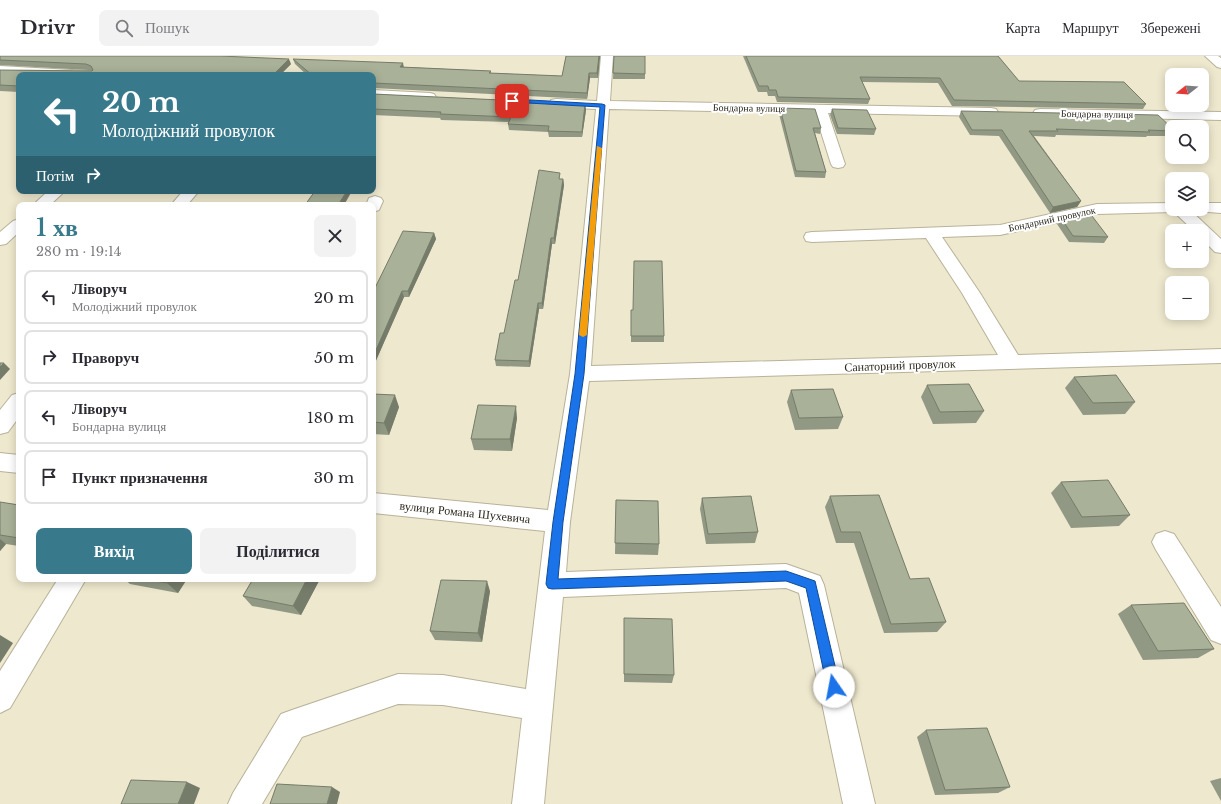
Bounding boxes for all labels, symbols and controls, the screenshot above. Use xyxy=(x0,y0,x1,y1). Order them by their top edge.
search box xyxy=(99,10,379,46)
text: Drivr xyxy=(20,16,75,39)
icon: search xyxy=(113,17,135,39)
text: Пошук xyxy=(145,18,190,37)
text: Карта xyxy=(1005,19,1040,37)
text: Маршрут xyxy=(1062,19,1119,37)
text: Збережені xyxy=(1141,19,1201,37)
north arrow xyxy=(1165,68,1209,112)
map controls xyxy=(1165,68,1209,320)
pin xyxy=(495,84,529,118)
text: 20 m xyxy=(102,85,180,120)
icon: left xyxy=(36,88,88,140)
icon: arrive xyxy=(501,90,523,112)
street label: Бондарна вулиця xyxy=(713,101,786,115)
street label: Бондарна вулиця xyxy=(1061,107,1134,121)
text: Молодіжний провулок xyxy=(102,120,275,142)
button: search xyxy=(1165,120,1209,164)
icon: right xyxy=(82,164,104,186)
text: Потім xyxy=(36,166,74,185)
button: layers xyxy=(1165,172,1209,216)
street label: Бондарний провулок xyxy=(1007,203,1097,235)
text: 1 хв xyxy=(36,213,78,242)
button: close xyxy=(314,215,356,257)
button: + xyxy=(1165,224,1209,268)
text: 280 m · 19:14 xyxy=(36,243,121,260)
button: − xyxy=(1165,276,1209,320)
text: Ліворуч xyxy=(72,279,127,298)
icon: left xyxy=(38,286,60,308)
text: 20 m xyxy=(314,288,354,307)
text: Молодіжний провулок xyxy=(72,298,197,315)
icon: right xyxy=(38,346,60,368)
text: Праворуч xyxy=(72,348,139,367)
text: 50 m xyxy=(314,348,354,367)
street label: Санаторний провулок xyxy=(844,356,956,374)
text: Ліворуч xyxy=(72,399,127,418)
icon: left xyxy=(38,406,60,428)
text: 180 m xyxy=(307,408,354,427)
text: Бондарна вулиця xyxy=(72,418,166,435)
icon: arrive xyxy=(38,466,60,488)
text: Пункт призначення xyxy=(72,468,208,487)
text: 30 m xyxy=(314,468,354,487)
street label: вулиця Романа Шухевича xyxy=(399,498,532,526)
button: Вихід xyxy=(36,528,192,574)
button: Поділитися xyxy=(200,528,356,574)
position arrow xyxy=(813,666,855,708)

